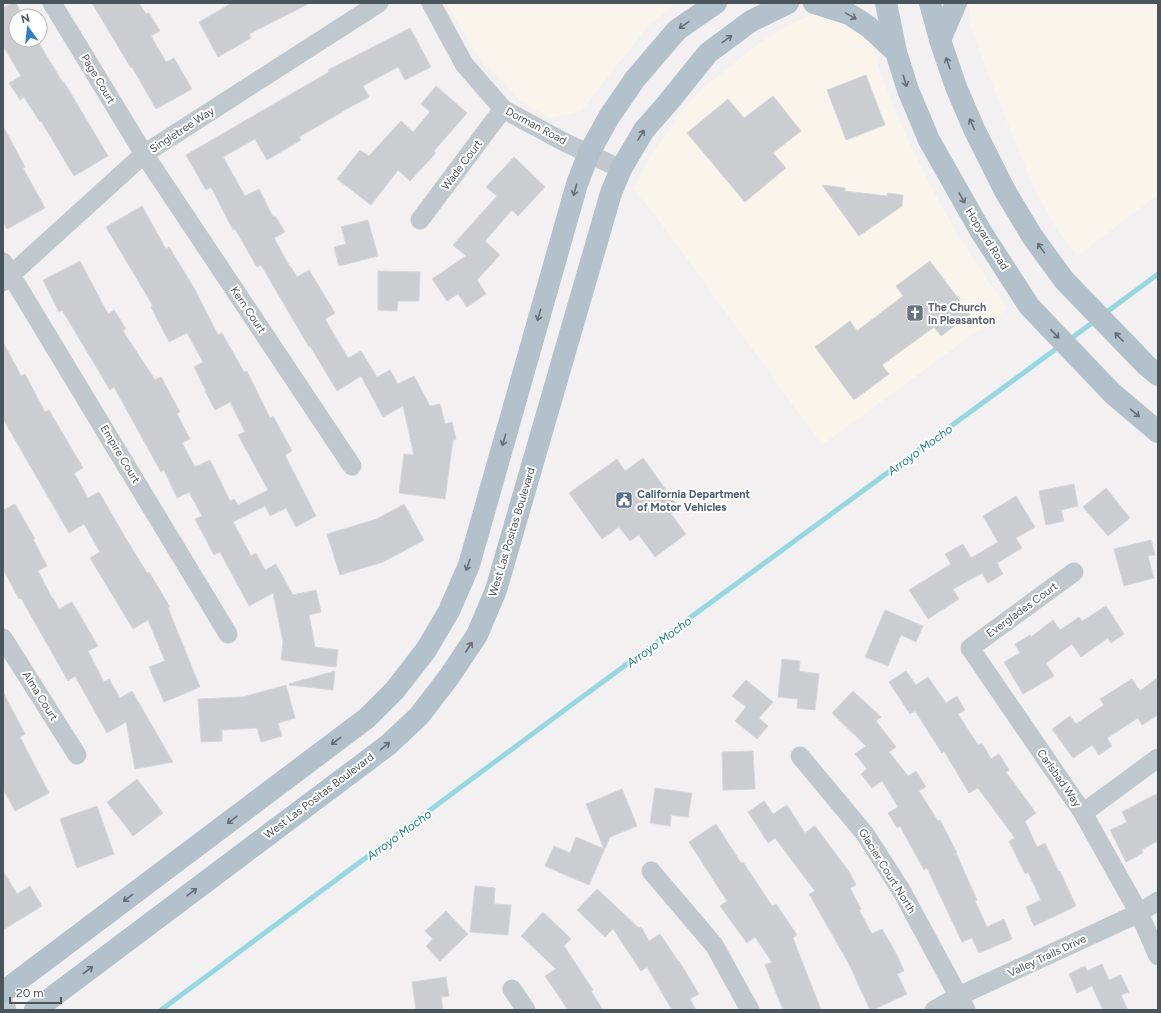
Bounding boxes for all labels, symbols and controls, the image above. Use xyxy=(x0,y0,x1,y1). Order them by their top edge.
north arrow xyxy=(8,8,48,48)
text: N xyxy=(20,11,31,26)
one-way arrow xyxy=(845,12,857,20)
one-way arrow xyxy=(679,21,690,29)
one-way arrow xyxy=(721,35,732,43)
street label: Page Court xyxy=(78,52,118,106)
one-way arrow xyxy=(944,57,951,70)
one-way arrow xyxy=(902,75,910,87)
street label: Singletree Way xyxy=(147,104,217,156)
street label: Dorman Road xyxy=(503,105,569,147)
one-way arrow xyxy=(968,119,975,131)
one-way arrow xyxy=(637,130,645,141)
street label: Wade Court xyxy=(439,137,485,193)
one-way arrow xyxy=(571,183,578,196)
one-way arrow xyxy=(959,192,966,204)
street label: Hopyard Road xyxy=(963,206,1011,272)
one-way arrow xyxy=(1037,243,1045,254)
street label: Kern Court xyxy=(228,284,268,336)
place label: The Church in Pleasanton xyxy=(928,301,995,327)
church icon: The Church in Pleasanton xyxy=(905,303,925,323)
one-way arrow xyxy=(535,308,543,321)
one-way arrow xyxy=(1051,329,1060,339)
one-way arrow xyxy=(1114,332,1123,342)
one-way arrow xyxy=(1129,408,1140,417)
street label: Empire Court xyxy=(98,422,142,486)
water label: Arroyo Mocho xyxy=(884,422,955,479)
one-way arrow xyxy=(500,433,507,446)
street label: West Las Positas Boulevard xyxy=(486,466,538,598)
place label: California Department of Motor Vehicles xyxy=(637,488,751,514)
public building icon: California Department of Motor Vehicles xyxy=(614,490,634,510)
one-way arrow xyxy=(464,558,472,570)
street label: Everglades Court xyxy=(984,580,1060,640)
water label: Arroyo Mocho xyxy=(623,614,694,671)
one-way arrow xyxy=(465,641,473,653)
street label: Alma Court xyxy=(20,669,60,723)
one-way arrow xyxy=(331,737,342,746)
one-way arrow xyxy=(380,742,391,750)
street label: Carlsbad Way xyxy=(1034,747,1084,810)
street label: West Las Positas Boulevard xyxy=(262,750,376,842)
water label: Arroyo Mocho xyxy=(363,807,434,864)
one-way arrow xyxy=(227,815,238,824)
street label: Glacier Court North xyxy=(856,826,918,916)
one-way arrow xyxy=(187,887,198,896)
one-way arrow xyxy=(123,894,134,902)
street label: Valley Trails Drive xyxy=(1006,932,1088,980)
one-way arrow xyxy=(83,966,94,974)
scale bar xyxy=(10,979,61,1005)
text: 20 m xyxy=(16,986,44,1000)

